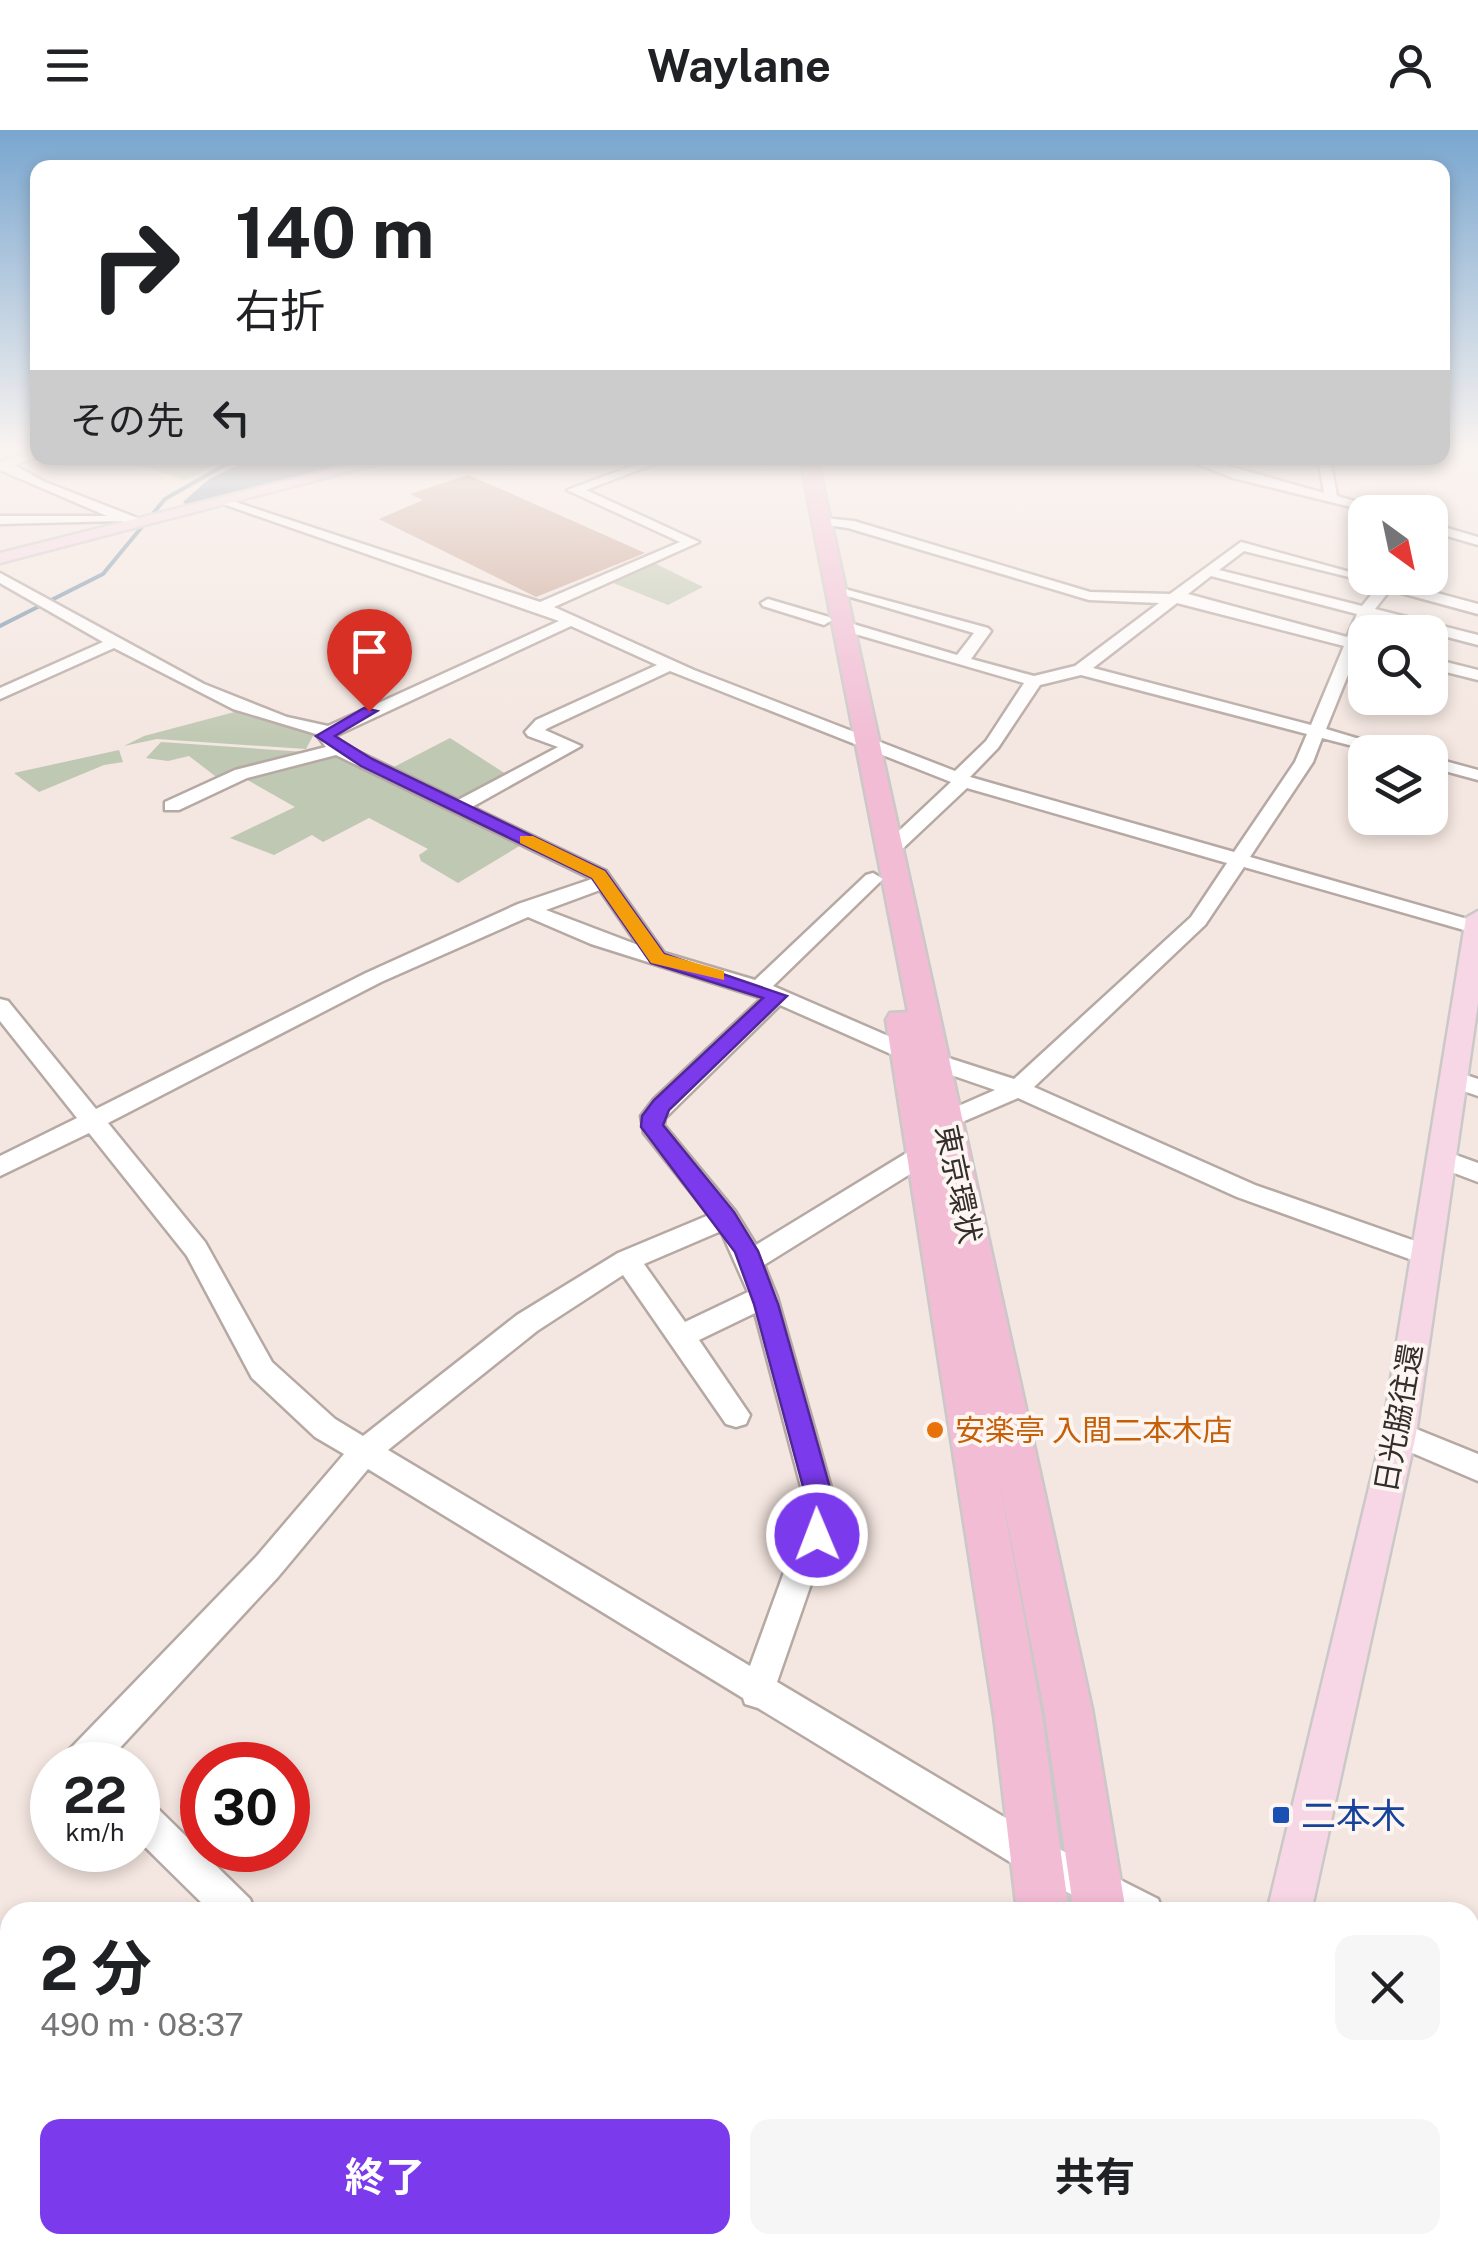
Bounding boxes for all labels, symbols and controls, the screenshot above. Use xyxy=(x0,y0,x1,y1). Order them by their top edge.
icon: menu xyxy=(40,38,95,93)
icon: person xyxy=(1383,38,1438,93)
text: Waylane xyxy=(647,39,831,92)
text: 140 m xyxy=(235,191,434,274)
icon: right xyxy=(70,200,200,330)
text: 右折 xyxy=(235,284,325,337)
icon: left xyxy=(204,390,259,445)
text: その先 xyxy=(70,398,184,443)
north arrow xyxy=(1348,495,1448,595)
map controls xyxy=(1348,495,1448,835)
pin xyxy=(327,609,412,712)
button: search xyxy=(1348,615,1448,715)
icon: arrive xyxy=(342,624,397,679)
button: layers xyxy=(1348,735,1448,835)
street label: 東京環状 xyxy=(929,1122,989,1246)
street label: 日光脇往還 xyxy=(1367,1341,1429,1495)
place label: 安楽亭 入間二本木店 xyxy=(955,1412,1232,1448)
marker: 安楽亭 入間二本木店 xyxy=(924,1419,946,1441)
position arrow xyxy=(765,1483,869,1587)
speed limit sign: 30 xyxy=(180,1742,310,1872)
text: 22 xyxy=(63,1765,127,1824)
place label: 二本木 xyxy=(1301,1795,1406,1836)
marker: 二本木 xyxy=(1270,1804,1292,1826)
text: km/h xyxy=(66,1817,124,1847)
text: 2 分 xyxy=(40,1933,152,2004)
button: close xyxy=(1335,1935,1440,2040)
text: 490 m · 08:37 xyxy=(40,2006,244,2043)
button: 終了 xyxy=(40,2119,730,2234)
button: 共有 xyxy=(750,2119,1440,2234)

